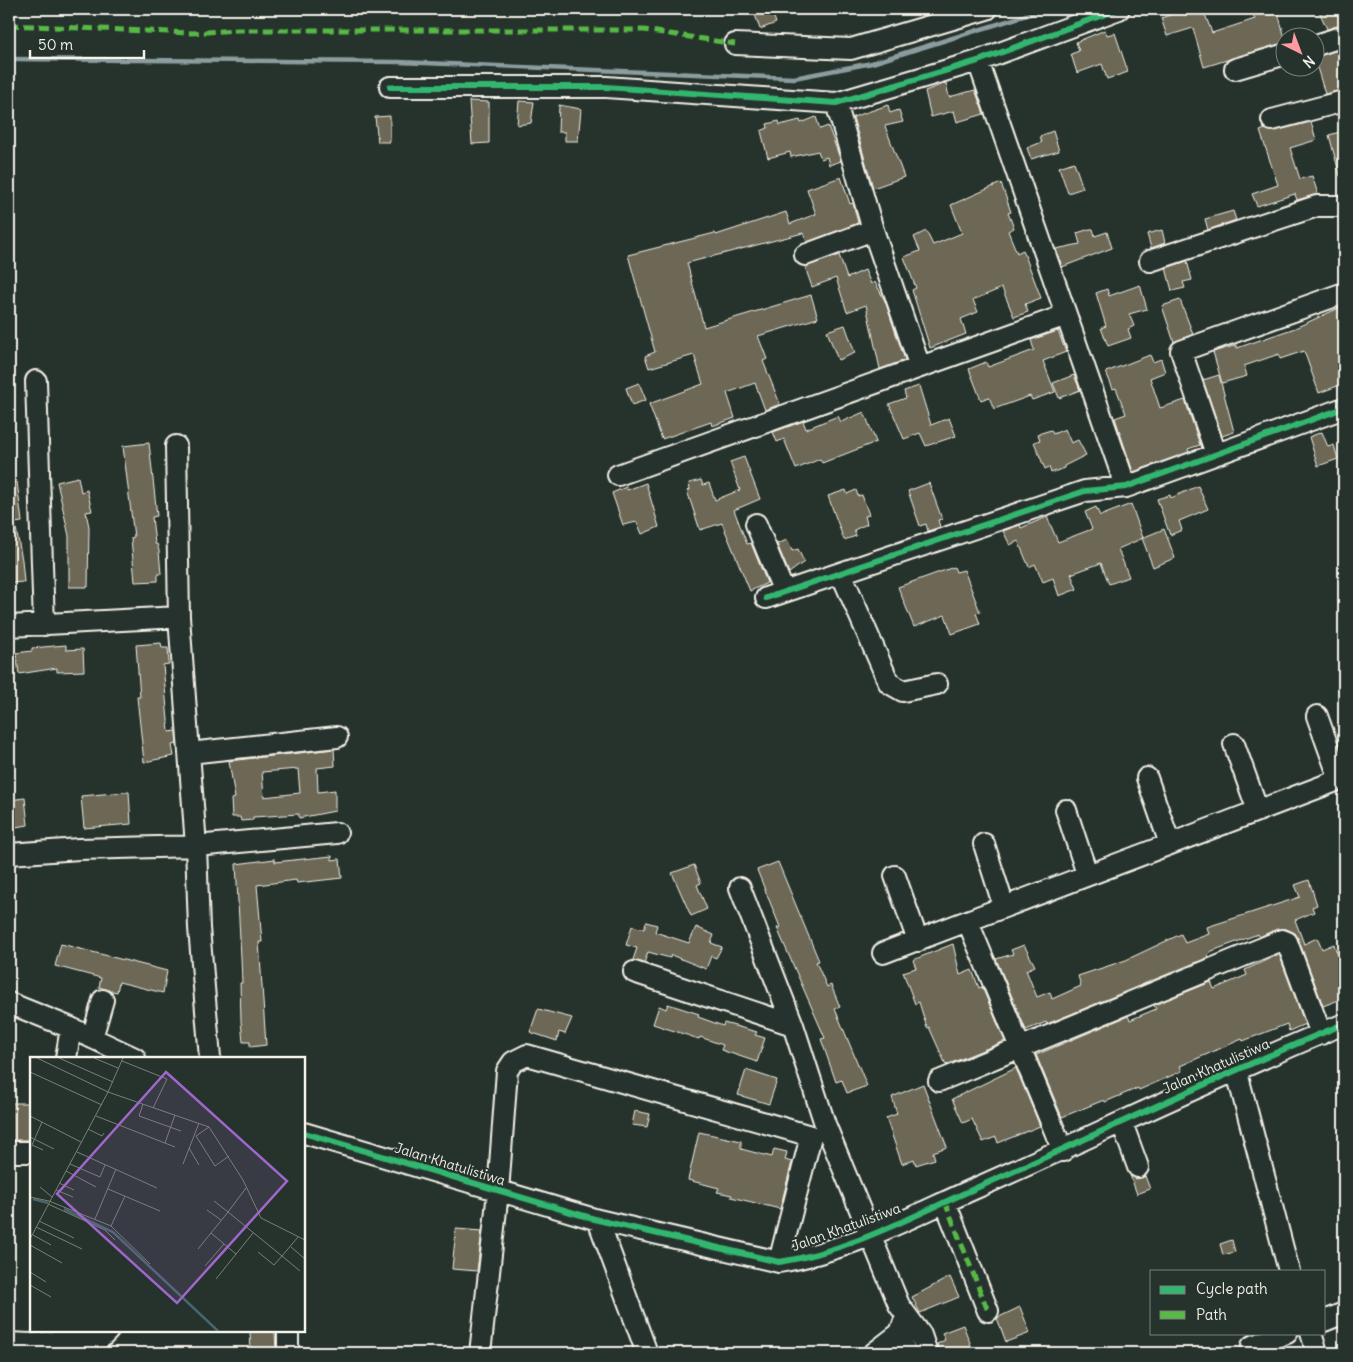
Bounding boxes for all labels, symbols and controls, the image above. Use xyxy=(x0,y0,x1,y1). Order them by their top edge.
scale bar xyxy=(30,28,144,60)
north arrow xyxy=(1276,28,1326,78)
text: 50 m xyxy=(38,35,73,54)
text: N xyxy=(1299,52,1318,72)
street label: Jalan Khatulistiwa xyxy=(1160,1034,1272,1098)
inset map xyxy=(30,1057,305,1332)
street label: Jalan Khatulistiwa xyxy=(392,1139,508,1189)
street label: Jalan Khatulistiwa xyxy=(789,1199,903,1255)
legend xyxy=(1150,1270,1326,1334)
text: Cycle path xyxy=(1196,1279,1268,1298)
text: Path xyxy=(1196,1305,1227,1324)

